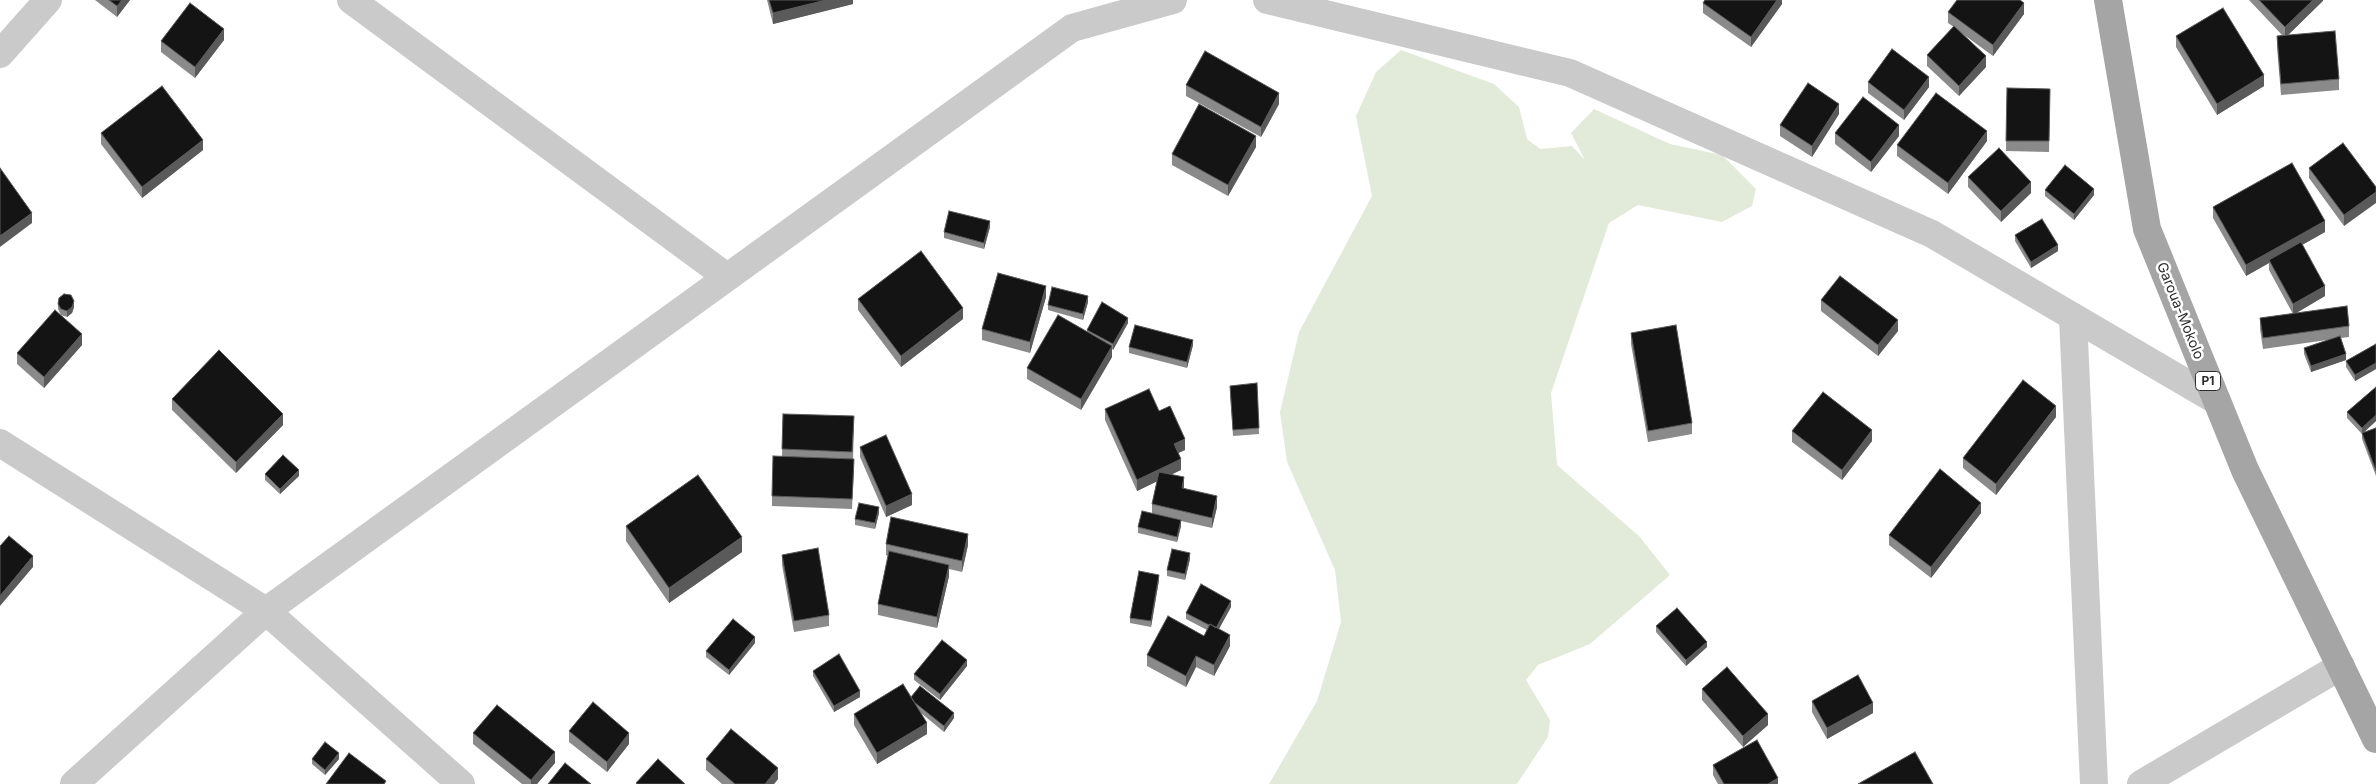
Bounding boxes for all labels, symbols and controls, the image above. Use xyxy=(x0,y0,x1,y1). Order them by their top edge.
street label: Garoua-Mokolo xyxy=(2153,260,2207,362)
road number: P1 xyxy=(2196,372,2220,391)

